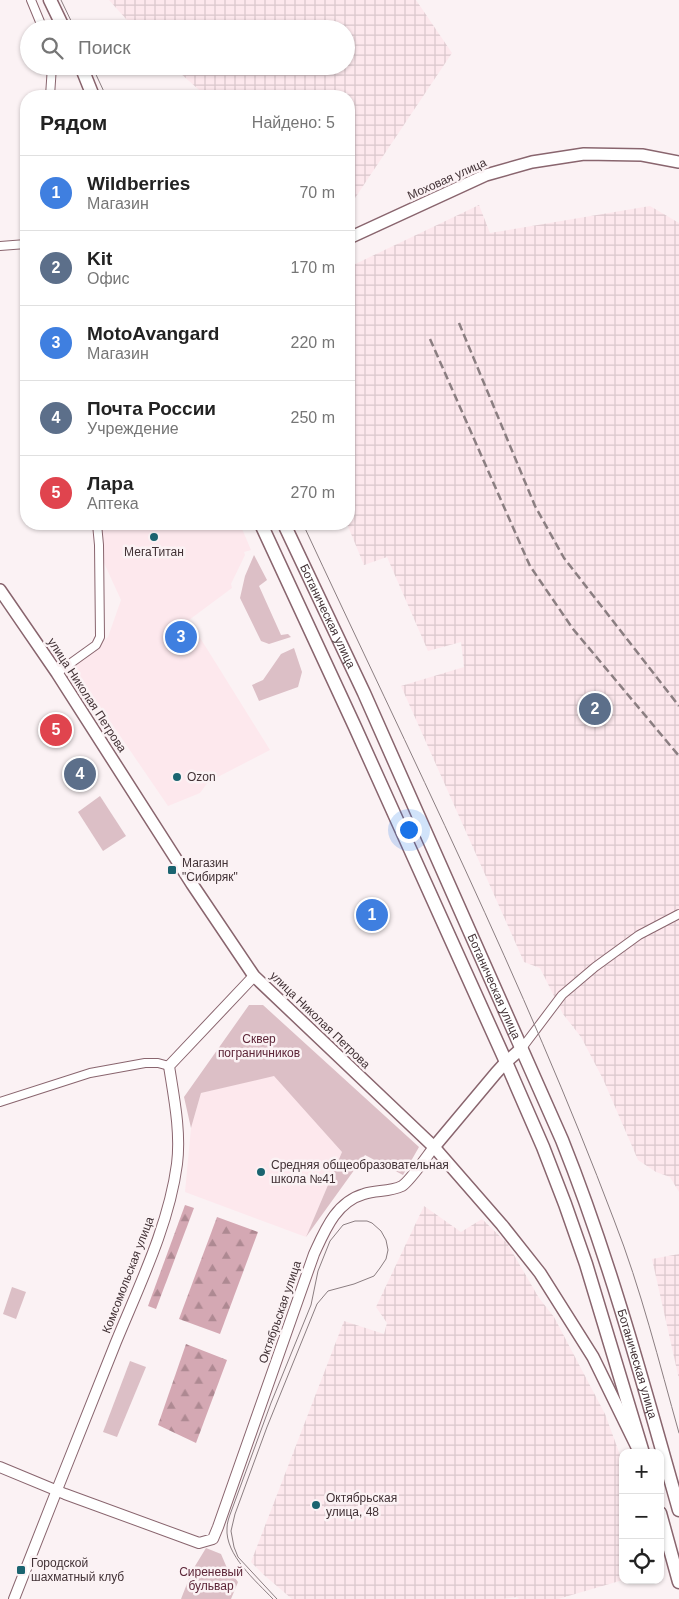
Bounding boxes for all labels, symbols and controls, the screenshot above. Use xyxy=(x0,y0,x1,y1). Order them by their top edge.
search box xyxy=(20,20,355,75)
icon: search xyxy=(38,34,66,62)
text: Поиск xyxy=(78,37,131,58)
text: Рядом xyxy=(40,111,107,134)
text: Найдено: 5 xyxy=(252,114,335,131)
street label: Моховая улица xyxy=(405,155,489,203)
text: Wildberries xyxy=(87,173,190,194)
text: 1 xyxy=(52,184,60,201)
text: 70 m xyxy=(299,184,335,201)
text: Магазин xyxy=(87,195,149,212)
text: Kit xyxy=(87,248,112,269)
text: 2 xyxy=(52,259,60,276)
text: 170 m xyxy=(291,259,335,276)
text: Офис xyxy=(87,270,130,287)
text: MotoAvangard xyxy=(87,323,219,344)
text: 3 xyxy=(52,334,60,351)
text: 220 m xyxy=(291,334,335,351)
text: Магазин xyxy=(87,345,149,362)
text: Почта России xyxy=(87,398,216,419)
text: 4 xyxy=(52,409,60,426)
text: 250 m xyxy=(291,409,335,426)
text: Учреждение xyxy=(87,420,179,437)
text: Лара xyxy=(87,473,134,494)
text: 5 xyxy=(52,484,60,501)
text: 270 m xyxy=(291,484,335,501)
text: Аптека xyxy=(87,495,139,512)
marker: МегаТитан xyxy=(148,531,160,543)
place label: МегаТитан xyxy=(124,545,184,559)
street label: Ботаническая улица xyxy=(297,562,358,671)
pin: 3 xyxy=(165,618,197,656)
street label: улица Николая Петрова xyxy=(45,635,129,755)
pin: 2 xyxy=(579,690,611,728)
pin: 5 xyxy=(40,711,72,749)
pin: 4 xyxy=(64,755,96,793)
place label: Ozon xyxy=(187,770,216,784)
marker: Ozon xyxy=(171,771,183,783)
your location xyxy=(396,817,422,843)
place label: Магазин "Сибиряк" xyxy=(182,856,238,884)
marker: Магазин "Сибиряк" xyxy=(166,864,178,876)
pin: 1 xyxy=(356,896,388,934)
street label: Ботаническая улица xyxy=(465,932,524,1042)
street label: улица Николая Петрова xyxy=(267,969,373,1072)
park label: Сквер пограничников xyxy=(218,1032,300,1060)
place label: Средняя общеобразовательная школа №41 xyxy=(271,1158,449,1186)
marker: Средняя общеобразовательная школа №41 xyxy=(255,1166,267,1178)
street label: Комсомольская улица xyxy=(99,1214,157,1335)
street label: Октябрьская улица xyxy=(256,1259,304,1365)
street label: Ботаническая улица xyxy=(614,1307,660,1421)
map controls xyxy=(619,1449,664,1584)
button: + xyxy=(619,1449,664,1494)
place label: Октябрьская улица, 48 xyxy=(326,1491,397,1519)
button: − xyxy=(619,1494,664,1539)
marker: Октябрьская улица, 48 xyxy=(310,1499,322,1511)
button: locate xyxy=(619,1539,664,1584)
place label: Городской шахматный клуб xyxy=(31,1556,124,1584)
marker: Городской шахматный клуб xyxy=(15,1564,27,1576)
park label: Сиреневый бульвар xyxy=(179,1565,243,1593)

